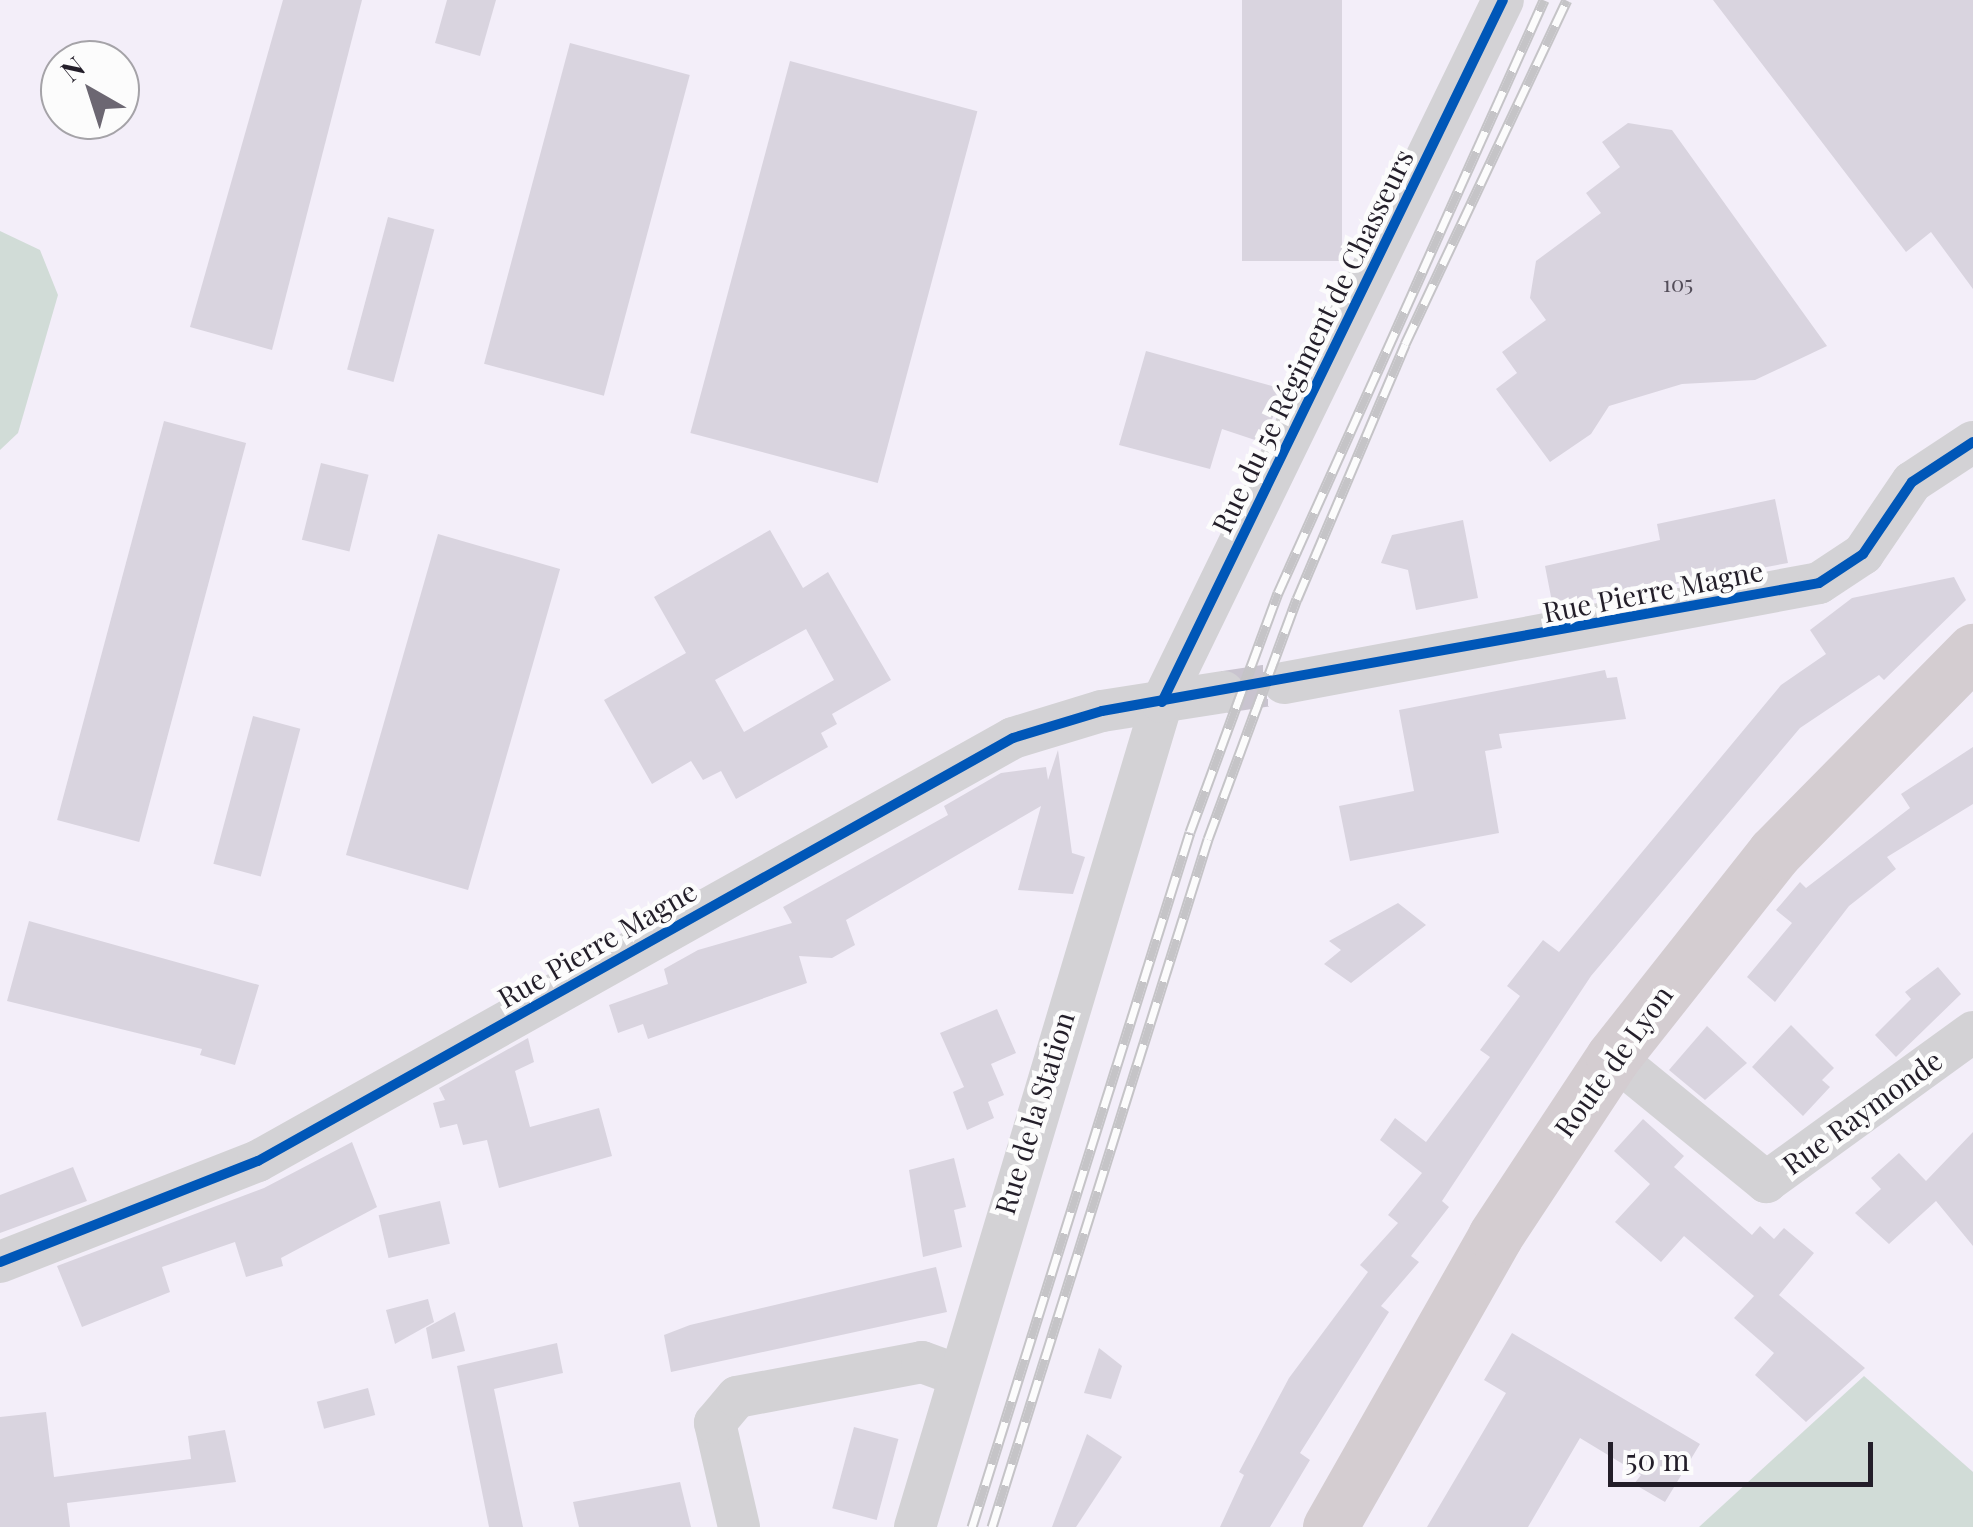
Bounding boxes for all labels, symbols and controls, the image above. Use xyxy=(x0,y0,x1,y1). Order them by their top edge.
north arrow xyxy=(40,40,140,140)
text: N xyxy=(53,47,92,89)
street label: Rue du 5e Régiment de Chasseurs xyxy=(1204,143,1420,539)
house number: 105 xyxy=(1663,271,1693,297)
street label: Rue Pierre Magne xyxy=(1540,553,1766,629)
street label: Rue Pierre Magne xyxy=(492,874,702,1014)
street label: Route de Lyon xyxy=(1547,979,1679,1143)
street label: Rue de la Station xyxy=(987,1007,1081,1219)
street label: Rue Raymonde xyxy=(1776,1043,1948,1181)
scale bar xyxy=(1613,1422,1878,1484)
text: 50 m xyxy=(1625,1439,1690,1479)

